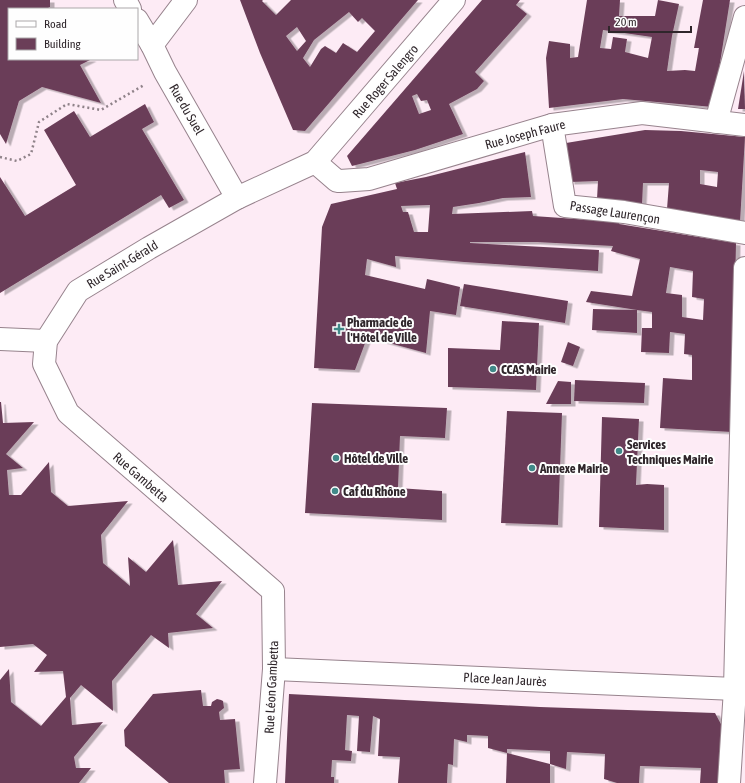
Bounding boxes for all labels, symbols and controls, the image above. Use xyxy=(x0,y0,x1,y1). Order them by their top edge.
legend xyxy=(8,8,138,60)
scale bar xyxy=(609,8,691,34)
text: 20 m xyxy=(615,15,637,29)
text: Road xyxy=(44,17,67,31)
text: Building xyxy=(44,37,82,51)
street label: Rue Roger Salengro xyxy=(349,42,421,121)
street label: Rue du Suel xyxy=(166,81,207,138)
street label: Rue Joseph Faure xyxy=(483,117,567,152)
street label: Passage Laurençon xyxy=(569,198,661,227)
street label: Rue Saint-Gérald xyxy=(84,237,160,291)
place label: Pharmacie de l'Hôtel de Ville xyxy=(347,315,417,345)
marker: Pharmacie de l'Hôtel de Ville xyxy=(334,324,344,334)
place label: CCAS Mairie xyxy=(501,362,557,377)
marker: CCAS Mairie xyxy=(488,364,498,374)
place label: Services Techniques Mairie xyxy=(627,437,713,467)
marker: Services Techniques Mairie xyxy=(614,446,624,456)
street label: Rue Gambetta xyxy=(110,449,171,505)
place label: Hôtel de Ville xyxy=(344,451,408,466)
marker: Hôtel de Ville xyxy=(331,453,341,463)
place label: Annexe Mairie xyxy=(539,461,608,476)
marker: Annexe Mairie xyxy=(527,463,537,473)
place label: Caf du Rhône xyxy=(343,484,406,499)
marker: Caf du Rhône xyxy=(330,486,340,496)
street label: Rue Léon Gambetta xyxy=(262,640,281,734)
street label: Place Jean Jaurès xyxy=(463,670,547,689)

